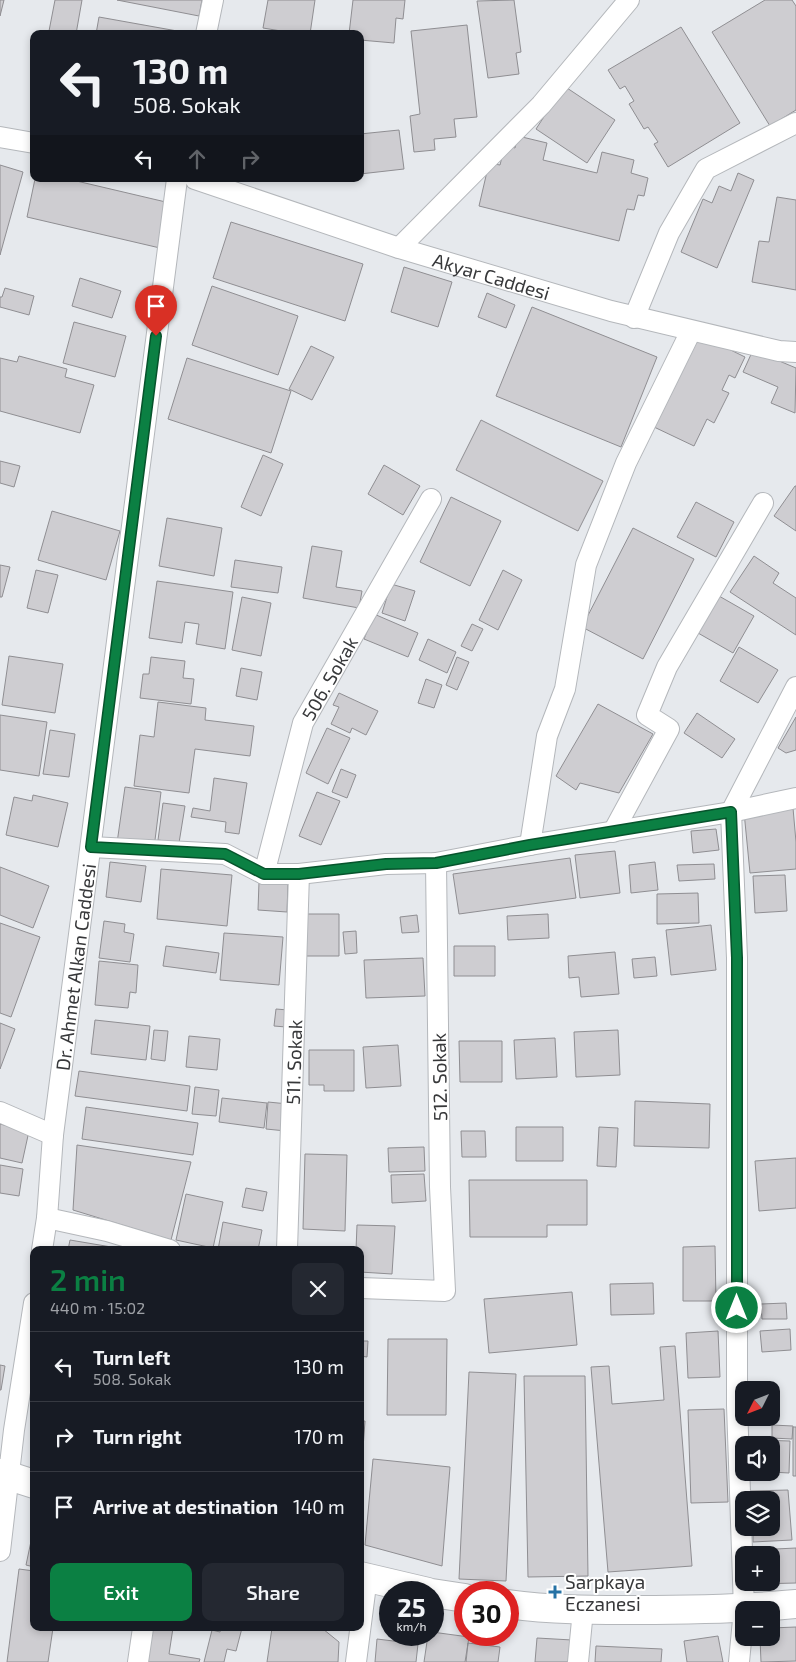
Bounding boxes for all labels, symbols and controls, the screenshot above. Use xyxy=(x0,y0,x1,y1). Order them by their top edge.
text: 130 m xyxy=(133,49,228,91)
icon: left xyxy=(50,50,115,115)
text: 508. Sokak xyxy=(133,91,241,117)
icon: left xyxy=(130,145,158,173)
icon: ahead xyxy=(183,145,211,173)
icon: right xyxy=(236,145,264,173)
street label: Akyar Caddesi xyxy=(430,247,553,304)
pin xyxy=(135,285,177,336)
icon: arrive xyxy=(142,292,170,320)
street label: 506. Sokak xyxy=(296,632,362,724)
street label: Dr. Ahmet Alkan Caddesi xyxy=(50,862,100,1072)
street label: 511. Sokak xyxy=(280,1019,306,1105)
street label: 512. Sokak xyxy=(427,1032,451,1121)
text: 2 min xyxy=(50,1261,126,1297)
button: close xyxy=(292,1263,344,1315)
position arrow xyxy=(710,1281,762,1333)
text: 440 m · 15:02 xyxy=(50,1298,145,1317)
text: Turn left xyxy=(93,1346,170,1369)
icon: left xyxy=(50,1353,78,1381)
text: 130 m xyxy=(294,1355,344,1378)
text: 508. Sokak xyxy=(93,1369,171,1388)
north arrow xyxy=(735,1381,780,1426)
map controls xyxy=(735,1381,780,1646)
icon: right xyxy=(50,1423,78,1451)
text: Turn right xyxy=(93,1425,181,1448)
text: 170 m xyxy=(294,1425,344,1448)
button: sound xyxy=(735,1436,780,1481)
button: layers xyxy=(735,1491,780,1536)
icon: arrive xyxy=(50,1493,78,1521)
text: Arrive at destination xyxy=(93,1495,278,1518)
text: 140 m xyxy=(293,1495,345,1518)
button: + xyxy=(735,1546,780,1591)
button: Exit xyxy=(50,1563,192,1621)
button: Share xyxy=(202,1563,344,1621)
place label: Sarpkaya Eczanesi xyxy=(565,1570,645,1615)
speed limit sign: 30 xyxy=(454,1581,519,1646)
marker: Sarpkaya Eczanesi xyxy=(549,1586,561,1598)
text: 25 xyxy=(397,1592,426,1622)
button: − xyxy=(735,1601,780,1646)
text: km/h xyxy=(397,1619,426,1633)

